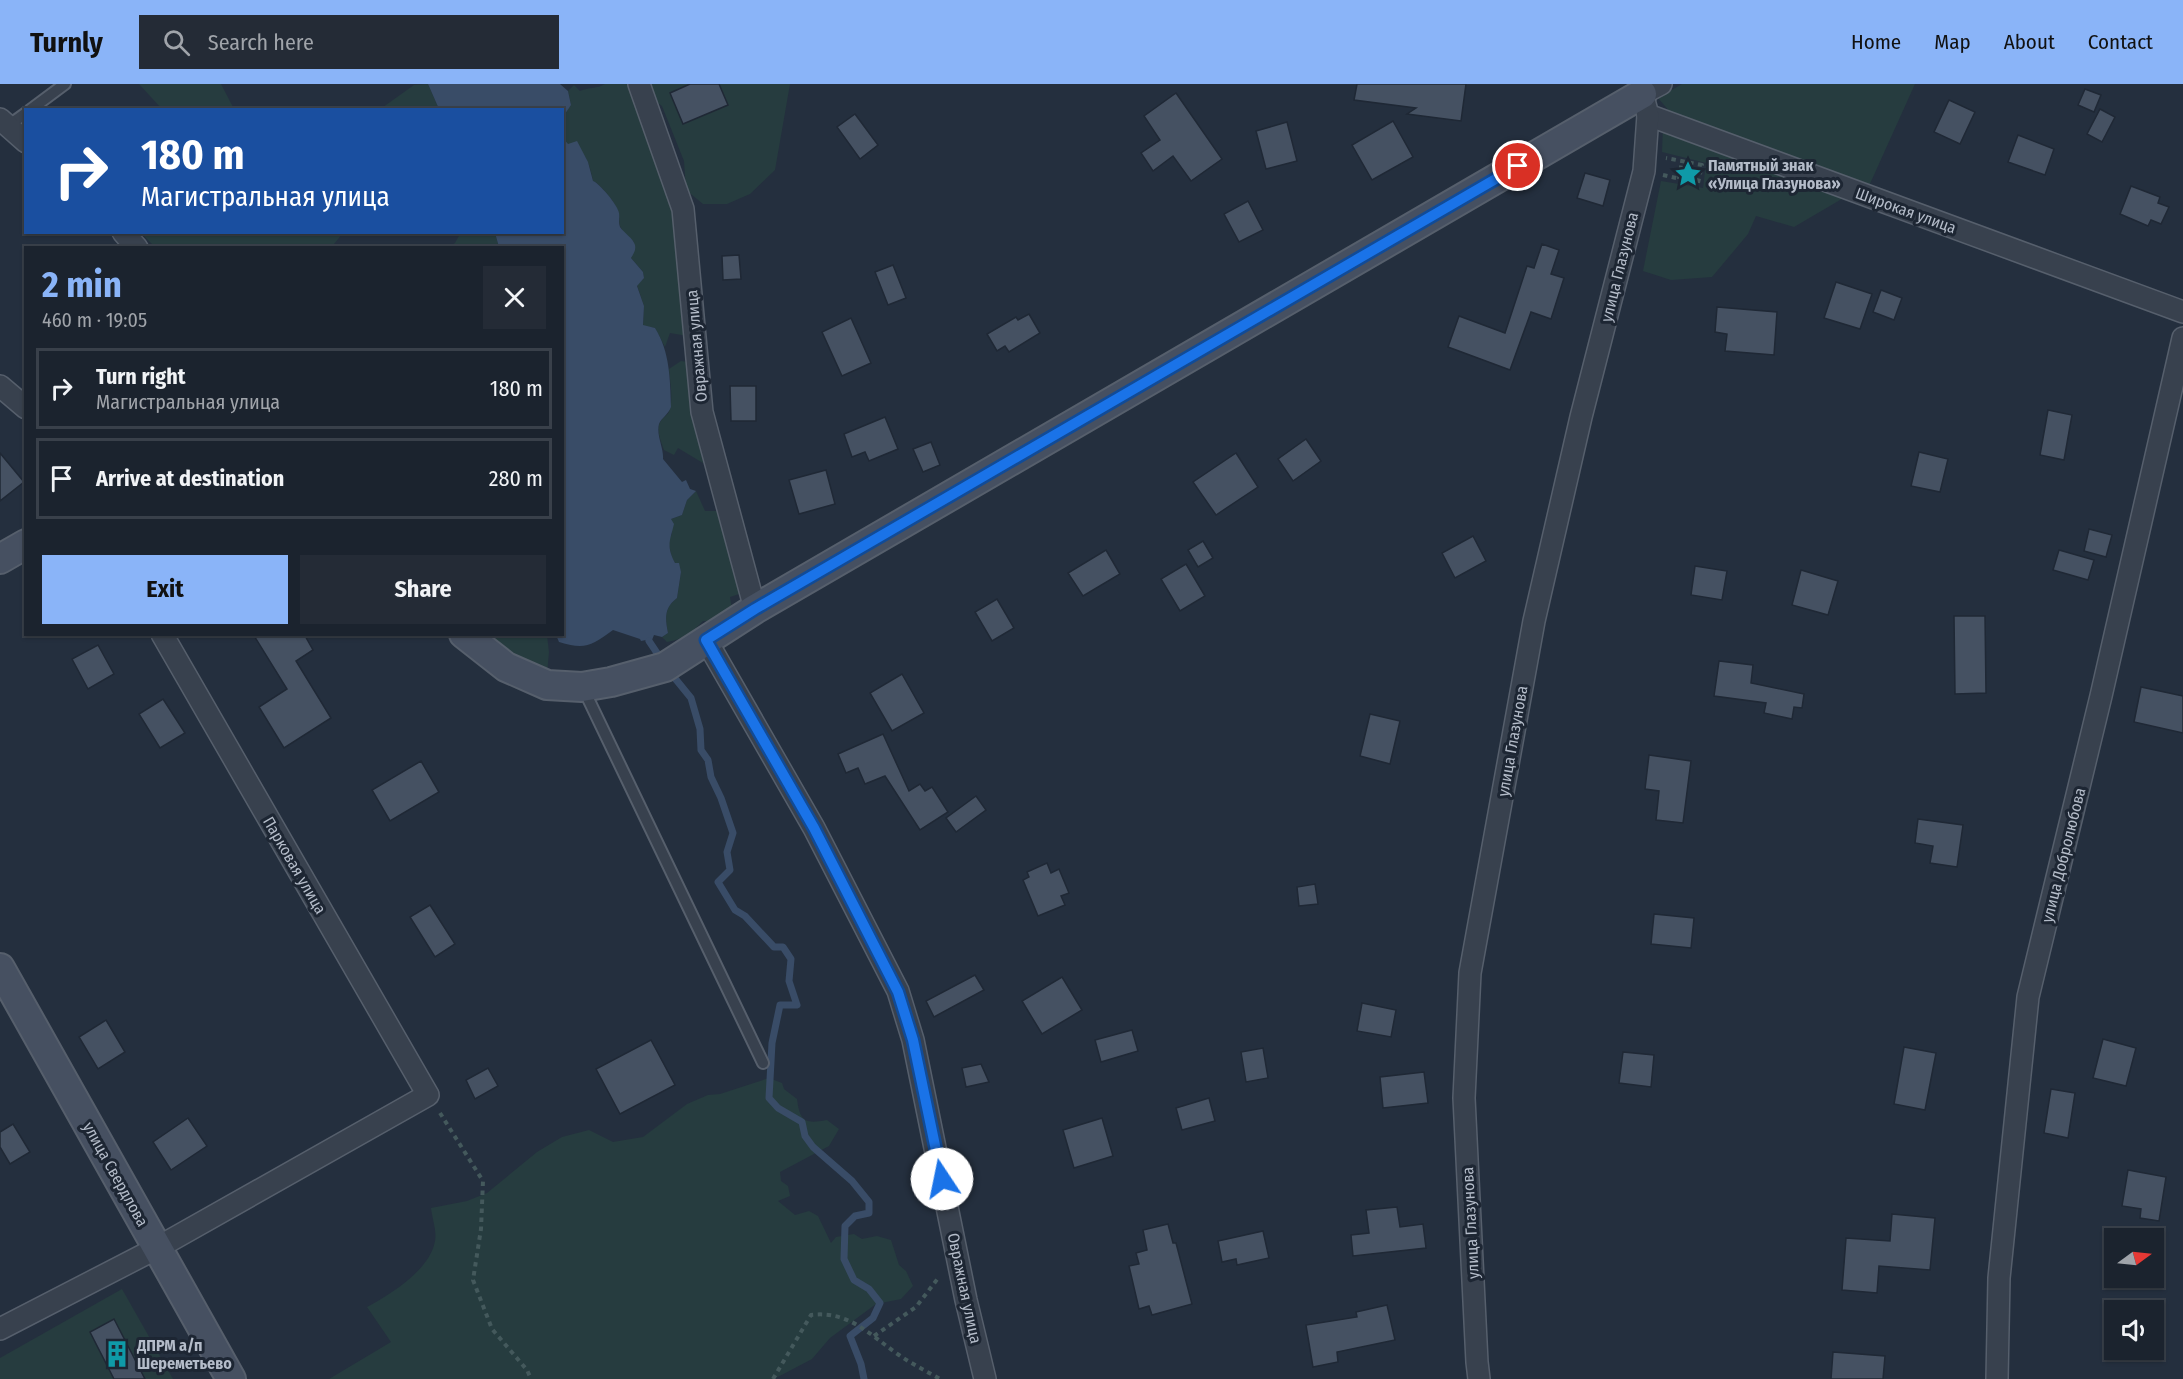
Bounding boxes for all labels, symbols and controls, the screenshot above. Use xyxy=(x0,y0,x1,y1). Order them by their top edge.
search box xyxy=(139,15,559,69)
text: Turnly xyxy=(30,26,103,59)
icon: search xyxy=(160,26,193,59)
text: Search here xyxy=(208,29,314,56)
text: Home xyxy=(1851,29,1901,55)
text: Map xyxy=(1934,29,1971,55)
text: About xyxy=(2004,29,2055,55)
text: Contact xyxy=(2088,29,2153,55)
text: 180 m xyxy=(141,130,245,180)
icon: right xyxy=(42,132,120,210)
pin xyxy=(1492,140,1543,191)
icon: arrive xyxy=(1501,149,1534,182)
place label: Памятный знак «Улица Глазунова» xyxy=(1708,156,1841,193)
place icon: Памятный знак «Улица Глазунова» xyxy=(1673,159,1703,189)
text: Магистральная улица xyxy=(141,181,390,213)
street label: Широкая улица xyxy=(1853,183,1959,238)
street label: улица Глазунова xyxy=(1597,210,1642,324)
text: 2 min xyxy=(42,263,122,307)
button: close xyxy=(483,266,546,329)
street label: Овражная улица xyxy=(682,289,711,403)
text: 460 m · 19:05 xyxy=(42,308,147,332)
text: Turn right xyxy=(96,363,185,390)
icon: right xyxy=(45,372,78,405)
text: 180 m xyxy=(490,375,543,402)
text: Магистральная улица xyxy=(96,390,280,414)
icon: arrive xyxy=(45,462,78,495)
text: Arrive at destination xyxy=(96,465,284,492)
text: 280 m xyxy=(489,465,543,492)
button: Exit xyxy=(42,555,288,624)
button: Share xyxy=(300,555,546,624)
street label: улица Глазунова xyxy=(1493,684,1532,798)
street label: улица Добролюбова xyxy=(2038,786,2089,924)
street label: Парковая улица xyxy=(259,813,330,917)
street label: улица Свердлова xyxy=(79,1119,152,1230)
position arrow xyxy=(910,1147,974,1211)
street label: улица Глазунова xyxy=(1458,1166,1483,1280)
north arrow xyxy=(2104,1228,2164,1288)
map controls xyxy=(2104,1228,2164,1360)
street label: Овражная улица xyxy=(944,1231,986,1345)
button: sound xyxy=(2104,1300,2164,1360)
place label: ДПРМ а/п Шереметьево xyxy=(136,1336,232,1373)
building icon: ДПРМ а/п Шереметьево xyxy=(102,1339,132,1369)

